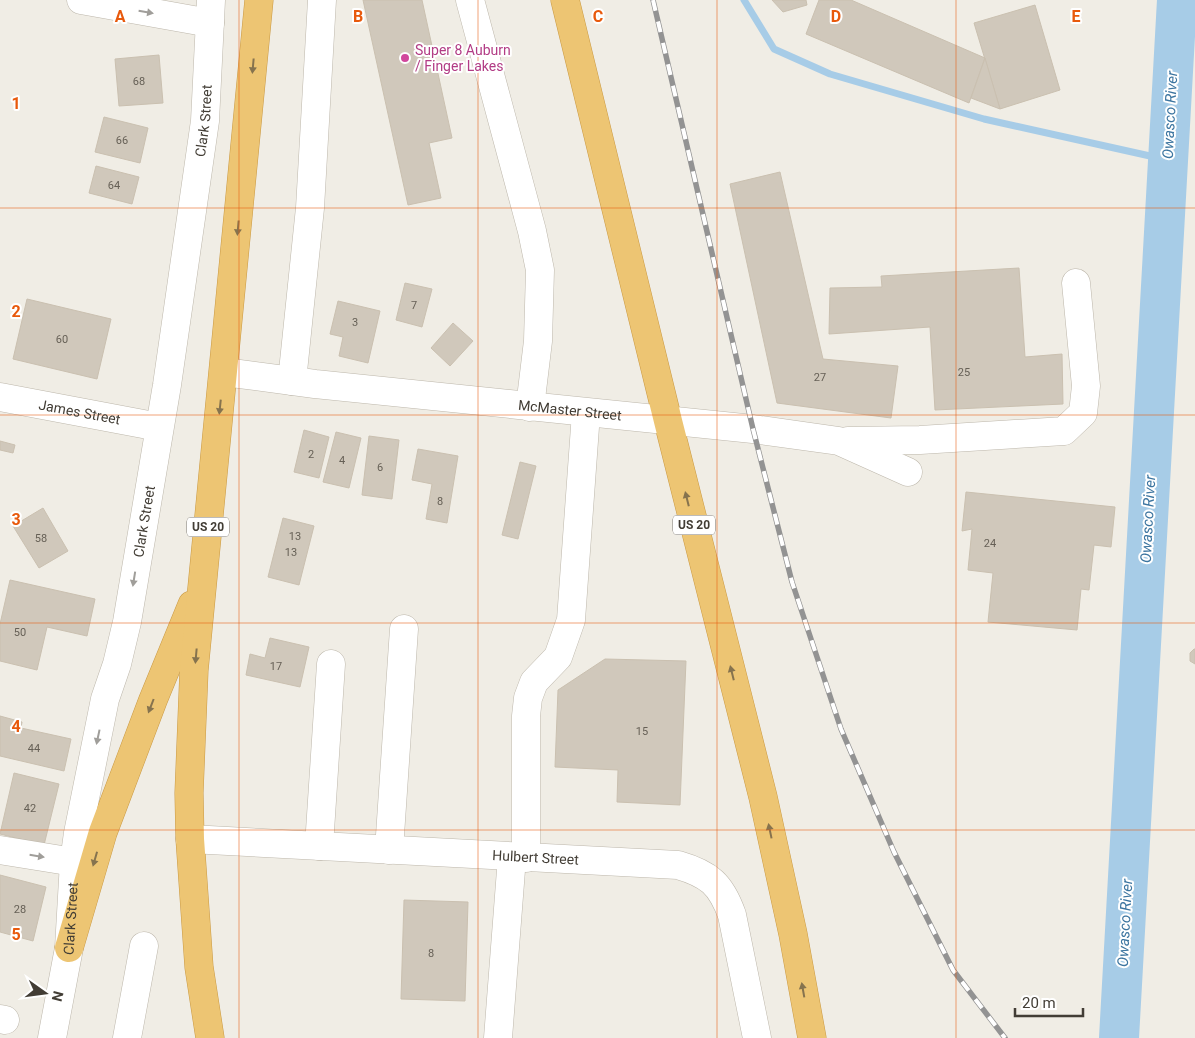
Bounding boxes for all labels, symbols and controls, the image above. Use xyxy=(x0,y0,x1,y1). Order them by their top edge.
text: A xyxy=(115,7,126,26)
text: B xyxy=(353,7,363,26)
text: C xyxy=(593,7,603,26)
text: D xyxy=(831,7,841,26)
text: E xyxy=(1072,7,1081,26)
one-way arrow xyxy=(139,8,155,16)
place label: Super 8 Auburn / Finger Lakes xyxy=(415,42,511,74)
marker: Super 8 Auburn / Finger Lakes xyxy=(399,52,411,64)
one-way arrow xyxy=(249,58,257,74)
water label: Owasco River xyxy=(1159,69,1181,159)
house number: 68 xyxy=(133,75,145,88)
street label: Clark Street xyxy=(192,84,215,158)
text: 1 xyxy=(11,94,21,113)
house number: 66 xyxy=(116,134,128,147)
house number: 64 xyxy=(108,179,120,192)
one-way arrow xyxy=(233,220,241,236)
house number: 7 xyxy=(411,299,417,312)
text: 2 xyxy=(11,302,21,321)
house number: 3 xyxy=(352,316,358,329)
house number: 60 xyxy=(56,333,68,346)
house number: 25 xyxy=(958,366,970,379)
house number: 27 xyxy=(814,371,826,384)
street label: James Street xyxy=(37,396,122,428)
street label: McMaster Street xyxy=(517,397,623,423)
one-way arrow xyxy=(216,399,224,415)
house number: 2 xyxy=(308,448,314,461)
house number: 4 xyxy=(339,454,345,467)
house number: 6 xyxy=(377,461,383,474)
water label: Owasco River xyxy=(1137,473,1159,563)
street label: Clark Street xyxy=(130,484,158,558)
one-way arrow xyxy=(683,491,691,506)
house number: 8 xyxy=(437,495,443,508)
text: 3 xyxy=(11,510,21,529)
road number: US 20 xyxy=(673,516,715,534)
road number: US 20 xyxy=(187,518,229,536)
house number: 13 xyxy=(289,530,301,543)
house number: 58 xyxy=(35,532,47,545)
house number: 24 xyxy=(984,537,996,550)
house number: 13 xyxy=(285,546,297,559)
one-way arrow xyxy=(129,572,137,588)
house number: 50 xyxy=(14,626,26,639)
one-way arrow xyxy=(191,648,199,664)
house number: 17 xyxy=(270,660,282,673)
one-way arrow xyxy=(727,666,735,681)
one-way arrow xyxy=(146,699,154,714)
text: 4 xyxy=(11,717,21,736)
house number: 15 xyxy=(636,725,648,738)
one-way arrow xyxy=(93,730,101,746)
house number: 44 xyxy=(28,742,40,755)
house number: 42 xyxy=(24,802,36,815)
one-way arrow xyxy=(766,822,774,838)
street label: Hulbert Street xyxy=(492,847,580,868)
one-way arrow xyxy=(90,852,98,867)
one-way arrow xyxy=(29,853,45,861)
water label: Owasco River xyxy=(1114,877,1136,967)
street label: Clark Street xyxy=(60,882,81,956)
house number: 28 xyxy=(14,903,26,916)
text: 5 xyxy=(11,925,21,944)
house number: 8 xyxy=(428,947,434,960)
north arrow xyxy=(20,968,70,1018)
one-way arrow xyxy=(799,982,807,998)
scale bar xyxy=(1015,986,1082,1018)
text: N xyxy=(49,989,67,1003)
text: 20 m xyxy=(1022,994,1056,1012)

